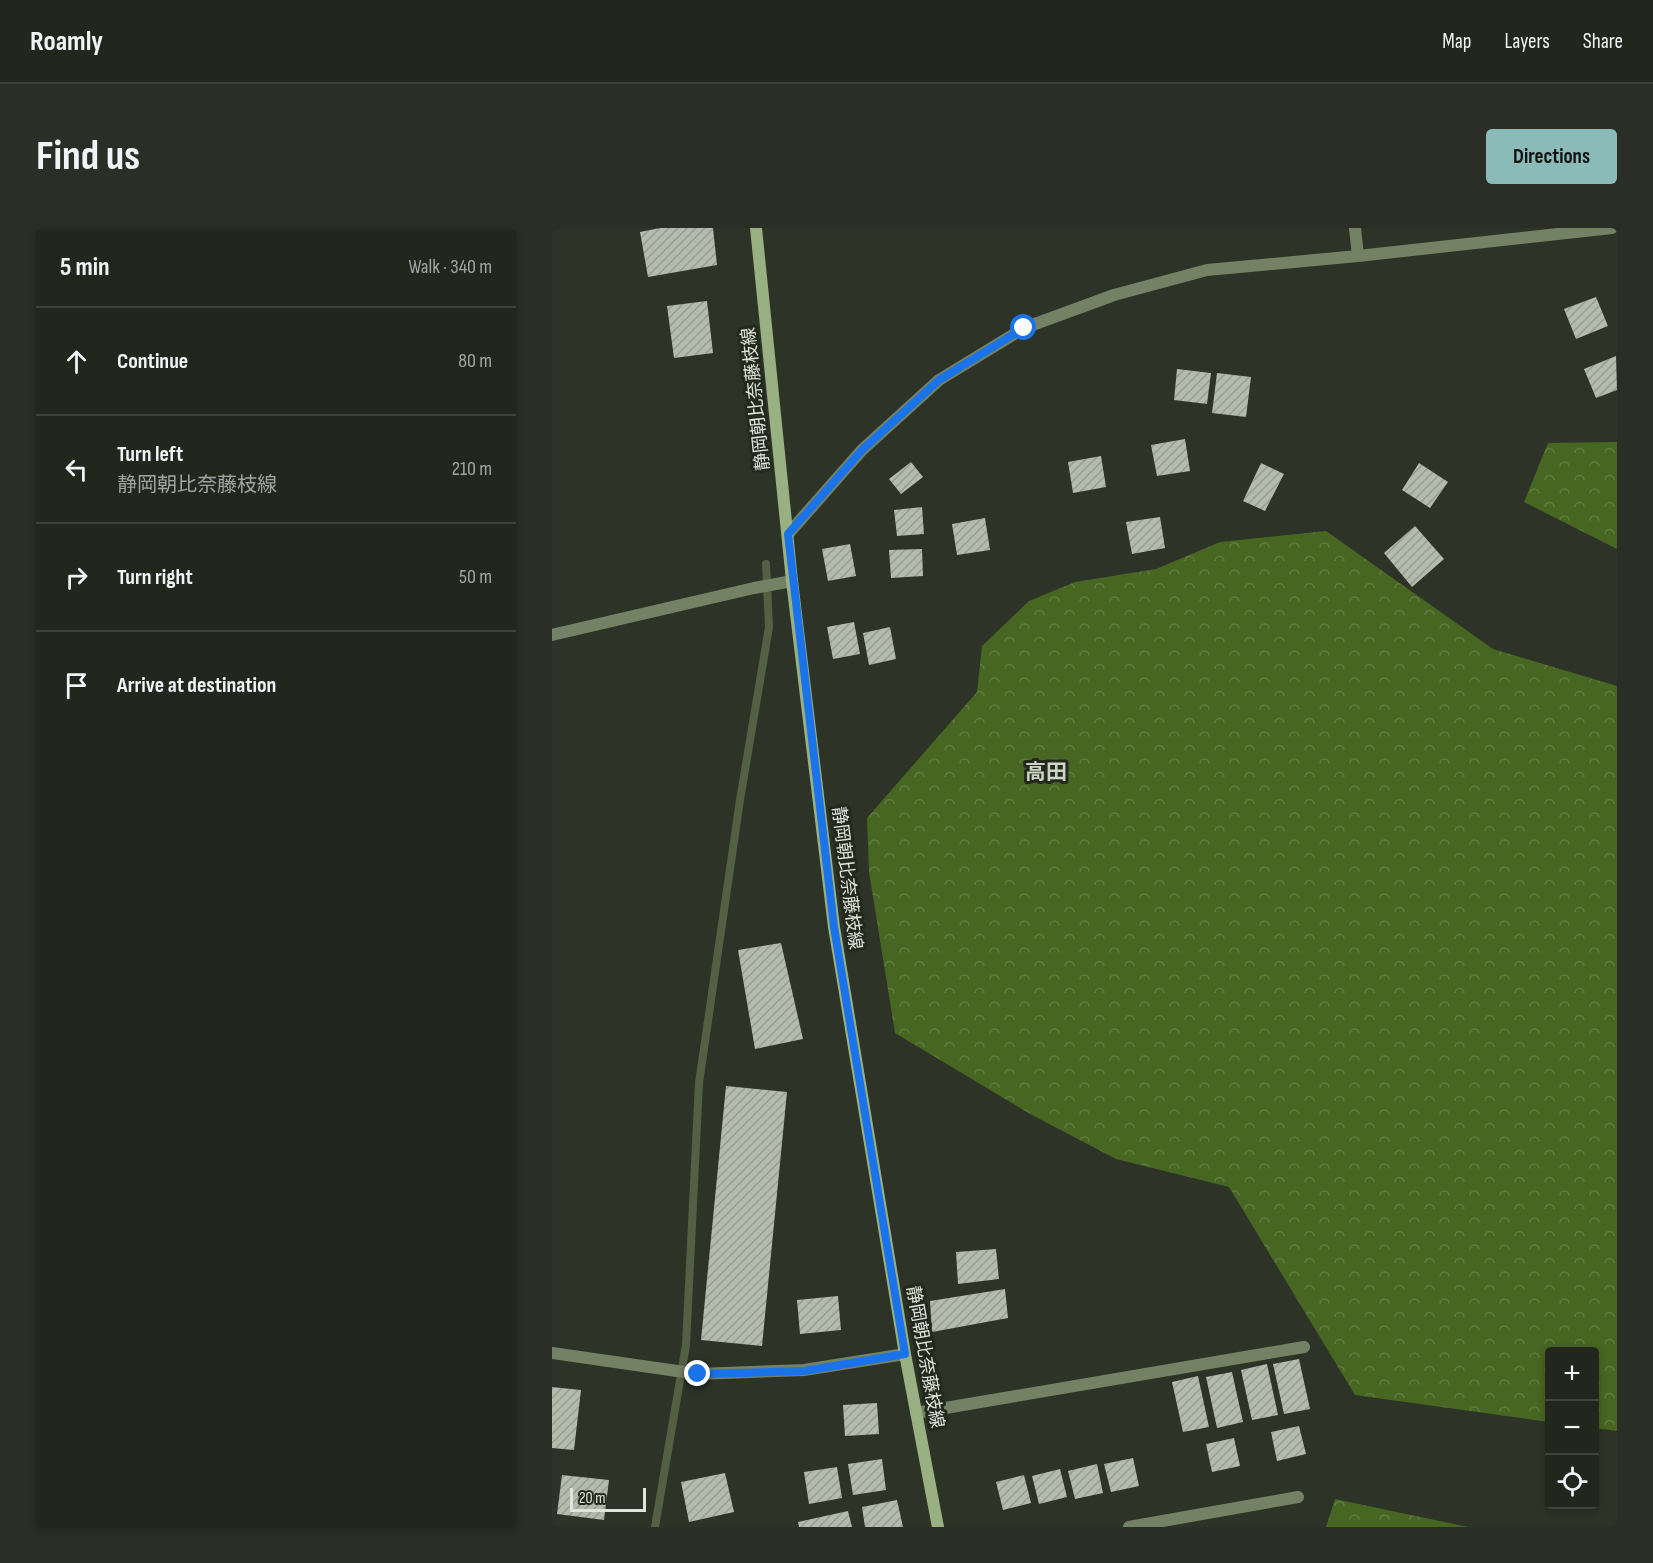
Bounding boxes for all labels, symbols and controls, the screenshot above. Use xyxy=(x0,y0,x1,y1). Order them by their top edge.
text: Roamly xyxy=(30,25,103,58)
text: Map xyxy=(1442,29,1471,54)
text: Layers xyxy=(1504,29,1550,54)
text: Share xyxy=(1583,29,1623,54)
button: Directions xyxy=(1486,129,1617,184)
text: Find us xyxy=(36,131,140,182)
text: 5 min xyxy=(60,252,110,283)
text: Walk · 340 m xyxy=(408,255,492,279)
route start xyxy=(1010,314,1036,340)
street label: 静岡朝比奈藤枝線 xyxy=(738,326,774,472)
icon: ahead xyxy=(60,345,93,378)
text: Continue xyxy=(117,348,188,375)
text: 80 m xyxy=(458,349,492,373)
text: Turn left xyxy=(117,441,183,468)
icon: left xyxy=(60,453,93,486)
text: 210 m xyxy=(452,457,492,481)
text: 静岡朝比奈藤枝線 xyxy=(117,473,277,497)
icon: right xyxy=(60,561,93,594)
text: Turn right xyxy=(117,564,193,591)
text: 50 m xyxy=(459,565,492,589)
icon: arrive xyxy=(60,669,93,702)
text: Arrive at destination xyxy=(117,672,276,699)
district label: 高田 xyxy=(1025,760,1067,785)
street label: 静岡朝比奈藤枝線 xyxy=(828,805,866,951)
street label: 静岡朝比奈藤枝線 xyxy=(902,1284,948,1430)
map controls xyxy=(1545,1347,1599,1509)
button: + xyxy=(1545,1347,1599,1401)
route end xyxy=(684,1360,710,1386)
button: − xyxy=(1545,1401,1599,1455)
button: locate xyxy=(1545,1455,1599,1509)
scale bar xyxy=(570,1485,646,1512)
text: 20 m xyxy=(579,1489,606,1508)

